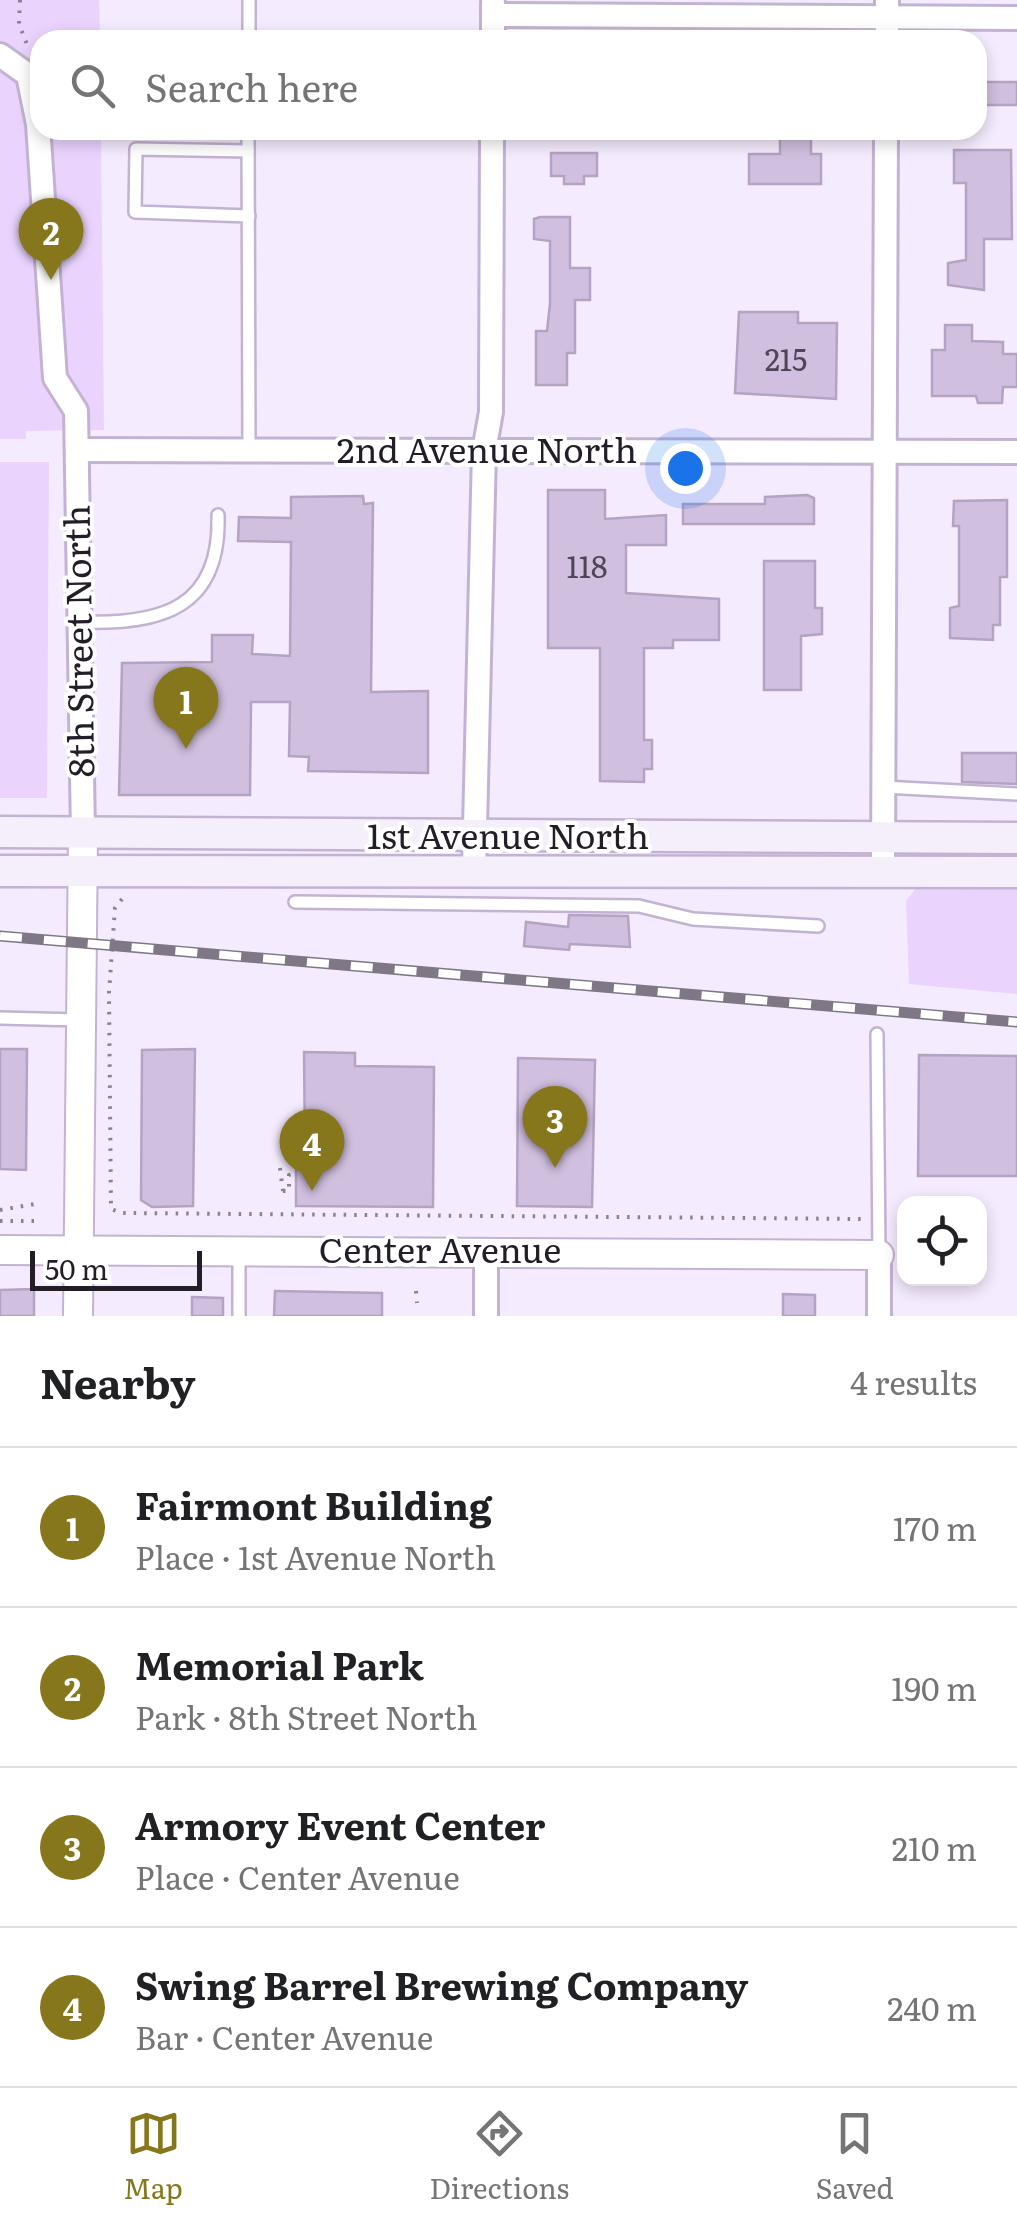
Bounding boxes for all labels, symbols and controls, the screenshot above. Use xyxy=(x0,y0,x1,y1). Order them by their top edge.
search box xyxy=(30,30,987,140)
text: Search here xyxy=(145,57,358,114)
icon: search xyxy=(65,58,120,113)
pin: 2 xyxy=(18,198,84,280)
house number: 215 xyxy=(765,336,807,380)
street label: 2nd Avenue North xyxy=(337,422,637,474)
your location xyxy=(660,443,711,494)
street label: 8th Street North xyxy=(49,505,105,778)
house number: 118 xyxy=(567,543,607,587)
pin: 1 xyxy=(154,666,218,749)
street label: 1st Avenue North xyxy=(367,808,649,860)
pin: 3 xyxy=(522,1086,588,1168)
pin: 4 xyxy=(280,1108,344,1191)
map controls xyxy=(897,1196,987,1286)
button: locate xyxy=(897,1196,987,1286)
street label: Center Avenue xyxy=(319,1222,561,1274)
scale bar xyxy=(30,1246,202,1290)
text: 50 m xyxy=(45,1247,108,1289)
text: Nearby xyxy=(40,1350,196,1412)
text: 4 results xyxy=(850,1357,977,1405)
text: Fairmont Building xyxy=(135,1475,492,1532)
text: 1 xyxy=(66,1503,79,1551)
text: 170 m xyxy=(893,1503,977,1551)
text: Place · 1st Avenue North xyxy=(135,1532,496,1580)
text: Memorial Park xyxy=(135,1635,424,1692)
text: 2 xyxy=(64,1663,81,1711)
text: 190 m xyxy=(891,1663,977,1711)
text: Park · 8th Street North xyxy=(135,1692,478,1740)
text: Armory Event Center xyxy=(135,1795,545,1852)
text: 3 xyxy=(64,1823,81,1871)
text: 210 m xyxy=(892,1823,977,1871)
text: Place · Center Avenue xyxy=(135,1852,460,1900)
text: Swing Barrel Brewing Company xyxy=(135,1955,748,2012)
text: 4 xyxy=(63,1983,82,2031)
text: 240 m xyxy=(887,1983,977,2031)
text: Bar · Center Avenue xyxy=(135,2012,433,2060)
tab: Map xyxy=(123,2106,183,2208)
tab: Directions xyxy=(429,2106,569,2208)
tab: Saved xyxy=(816,2106,894,2208)

